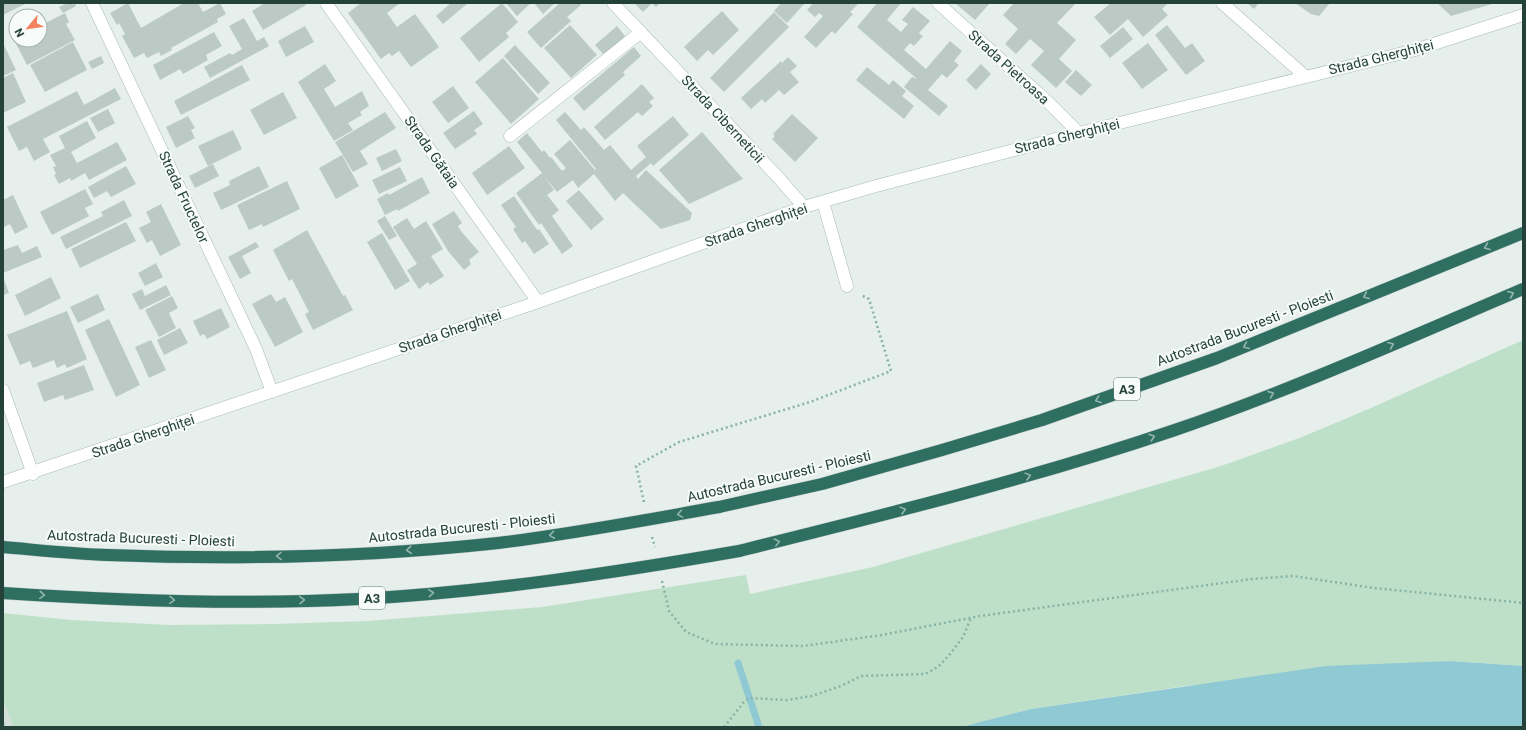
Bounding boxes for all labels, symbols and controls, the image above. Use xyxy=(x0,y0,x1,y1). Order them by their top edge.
north arrow xyxy=(8,8,48,48)
text: N xyxy=(12,26,27,39)
street label: Strada Pietroasa xyxy=(965,27,1053,107)
street label: Strada Gherghiței xyxy=(1327,36,1435,79)
street label: Strada Ciberneticii xyxy=(678,72,768,166)
street label: Strada Gătaia xyxy=(401,113,463,191)
street label: Strada Gherghiței xyxy=(1013,115,1121,158)
street label: Strada Fructelor xyxy=(156,149,212,246)
street label: Strada Gherghiței xyxy=(703,200,810,251)
one-way arrow xyxy=(1483,243,1490,251)
street label: Autostrada Bucuresti - Ploiesti xyxy=(1154,287,1336,369)
one-way arrow xyxy=(1363,291,1371,299)
one-way arrow xyxy=(1507,291,1514,299)
street label: Strada Gherghiței xyxy=(397,306,504,357)
one-way arrow xyxy=(1243,341,1251,349)
one-way arrow xyxy=(1388,341,1395,349)
road number: A3 xyxy=(1114,378,1140,400)
one-way arrow xyxy=(1267,390,1274,398)
one-way arrow xyxy=(1094,395,1101,403)
street label: Strada Gherghiței xyxy=(90,411,197,462)
one-way arrow xyxy=(1149,433,1156,442)
street label: Autostrada Bucuresti - Ploiesti xyxy=(686,447,872,505)
one-way arrow xyxy=(1024,472,1031,481)
one-way arrow xyxy=(899,506,906,515)
one-way arrow xyxy=(677,509,684,518)
street label: Autostrada Bucuresti - Ploiesti xyxy=(368,510,556,546)
street label: Autostrada Bucuresti - Ploiesti xyxy=(47,527,235,549)
one-way arrow xyxy=(549,530,555,539)
one-way arrow xyxy=(773,538,780,546)
one-way arrow xyxy=(406,546,412,555)
one-way arrow xyxy=(276,552,282,560)
road number: A3 xyxy=(359,587,385,609)
one-way arrow xyxy=(428,588,434,597)
one-way arrow xyxy=(39,591,45,600)
one-way arrow xyxy=(169,596,175,605)
one-way arrow xyxy=(299,596,305,604)

